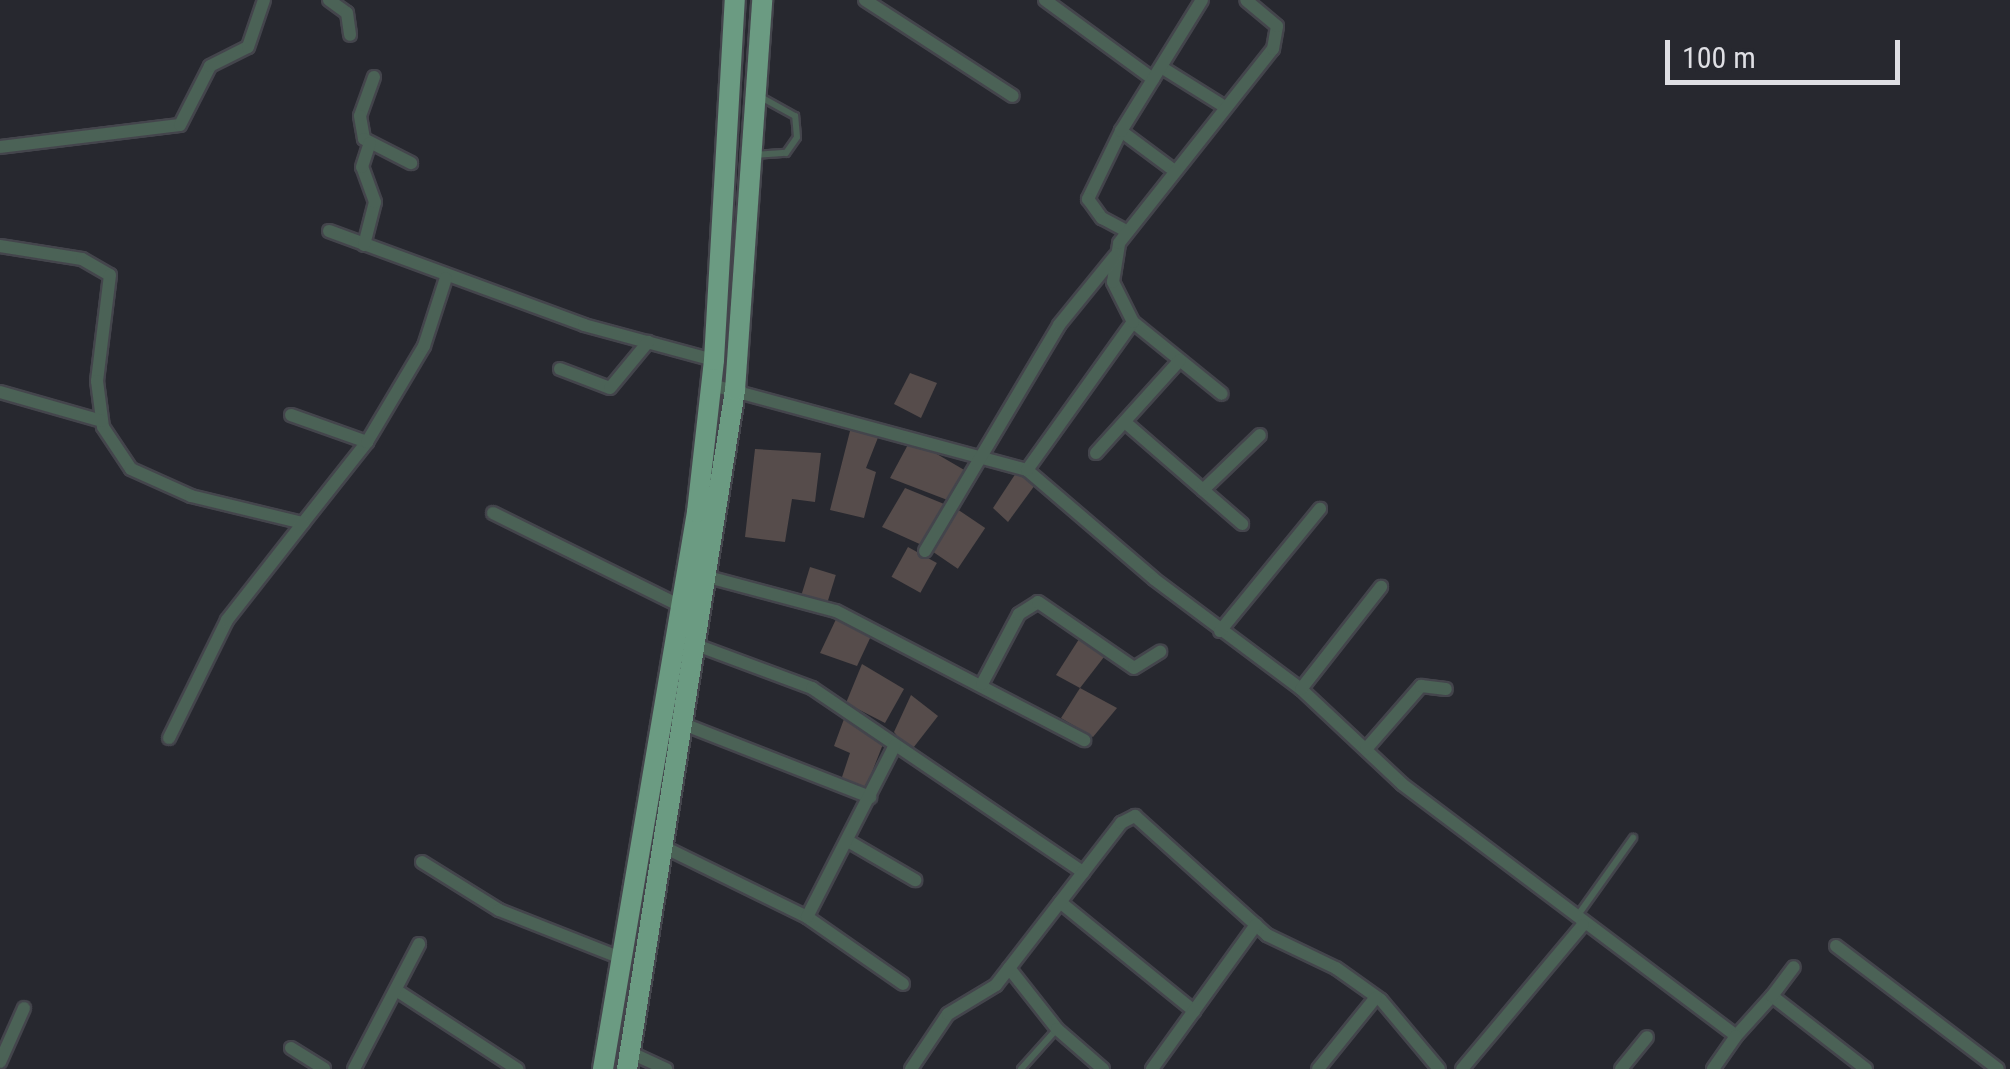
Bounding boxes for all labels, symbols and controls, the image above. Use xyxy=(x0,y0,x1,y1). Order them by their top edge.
scale bar xyxy=(1670,20,1905,82)
text: 100 m xyxy=(1682,40,1756,75)

